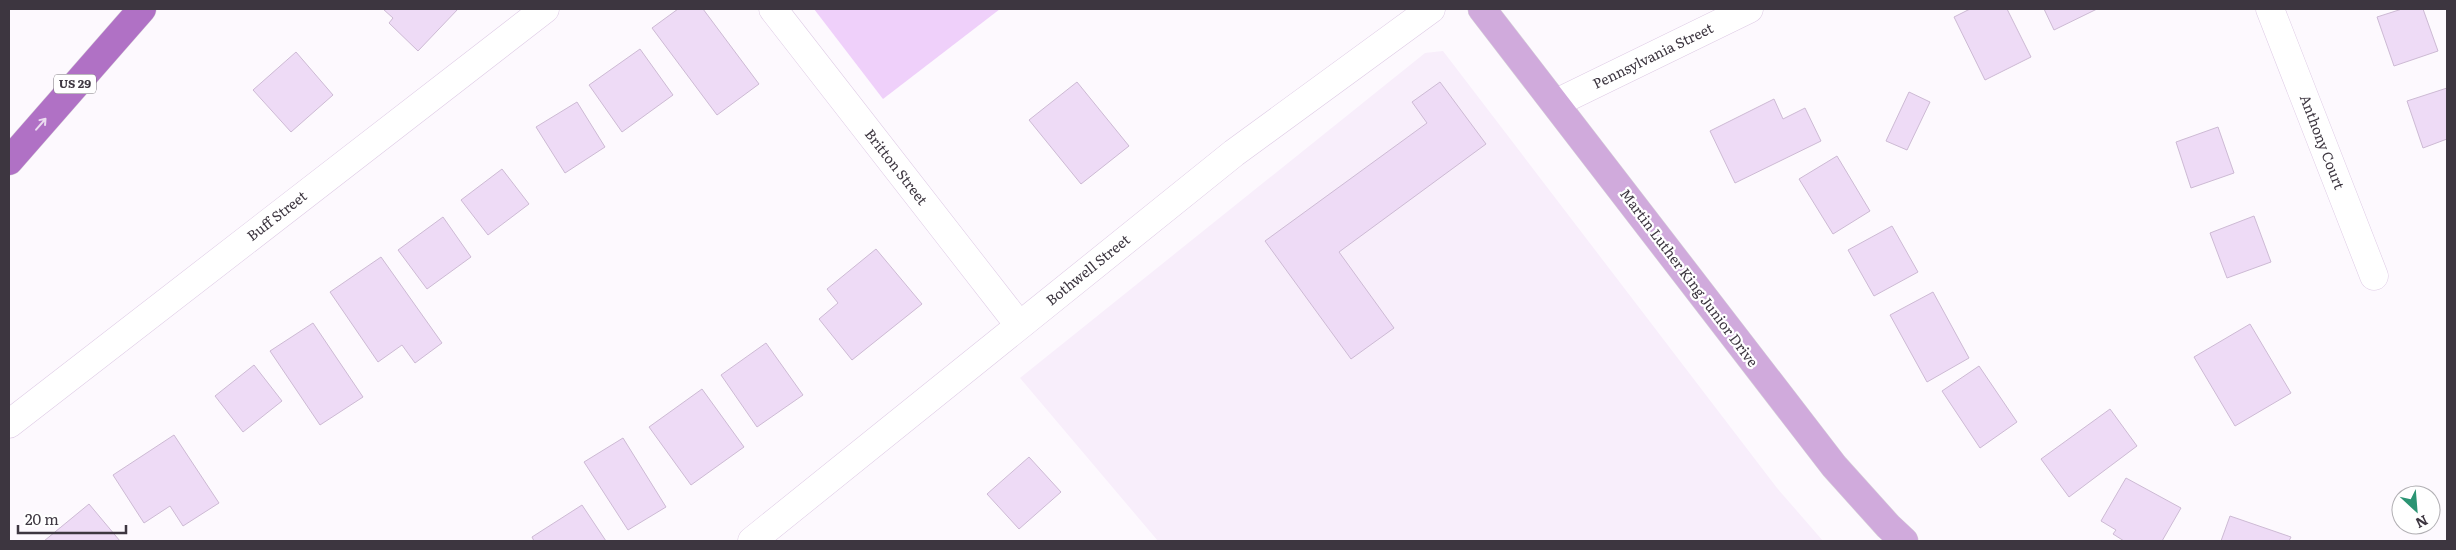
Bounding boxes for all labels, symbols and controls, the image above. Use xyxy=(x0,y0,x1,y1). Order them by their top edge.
street label: Pennsylvania Street xyxy=(1589,17,1716,93)
road number: US 29 xyxy=(54,74,96,94)
street label: Anthony Court xyxy=(2296,91,2350,192)
one-way arrow xyxy=(35,118,46,131)
street label: Britton Street xyxy=(861,124,933,209)
street label: Martin Luther King Junior Drive xyxy=(1616,184,1763,371)
street label: Buff Street xyxy=(242,185,311,245)
street label: Bothwell Street xyxy=(1041,229,1134,309)
north arrow xyxy=(2391,485,2441,535)
scale bar xyxy=(18,502,125,534)
text: 20 m xyxy=(25,507,59,530)
text: N xyxy=(2412,511,2432,534)

